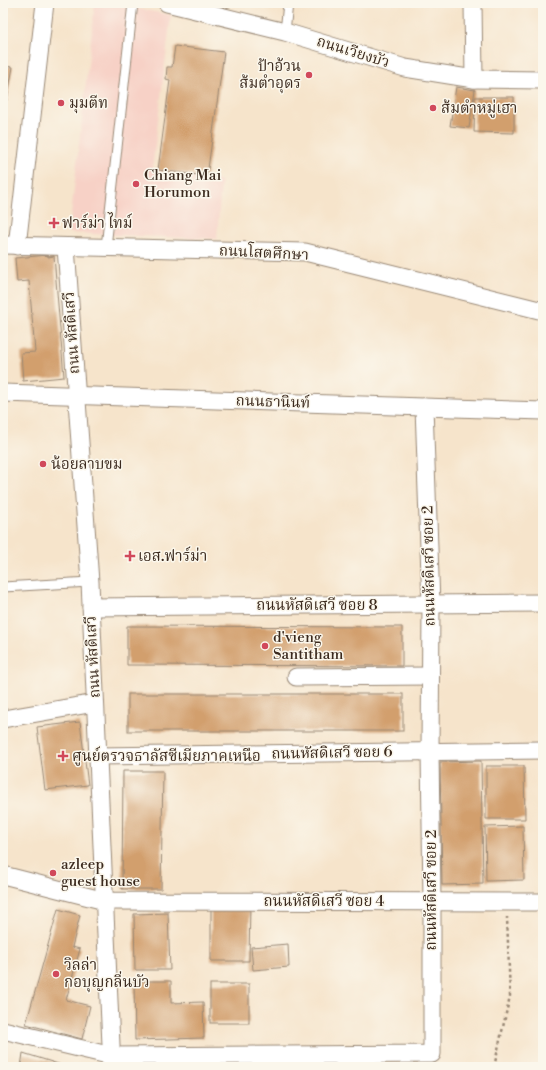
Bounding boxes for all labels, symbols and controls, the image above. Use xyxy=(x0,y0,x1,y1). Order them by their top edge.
street label: ถนนเวียงบัว xyxy=(314,32,392,72)
place label: ป้าอ้วน ส้มตำอุดร xyxy=(239,57,301,94)
marker: ป้าอ้วน ส้มตำอุดร xyxy=(304,70,314,80)
place label: มุมตีท xyxy=(69,94,108,114)
marker: มุมตีท xyxy=(56,98,66,108)
place label: ส้มตำหมู่เฮา xyxy=(441,99,517,118)
marker: ส้มตำหมู่เฮา xyxy=(428,103,438,113)
place label: Chiang Mai Horumon xyxy=(144,166,221,202)
marker: Chiang Mai Horumon xyxy=(131,179,141,189)
place label: ฟาร์ม่า ไทม์ xyxy=(62,212,133,233)
marker: ฟาร์ม่า ไทม์ xyxy=(49,218,59,228)
street label: ถนนโสตศึกษา xyxy=(219,239,310,265)
street label: ถนน หัสดิเสวี xyxy=(60,291,84,375)
street label: ถนนธานินท์ xyxy=(235,390,311,413)
place label: น้อยลาบขม xyxy=(51,455,123,474)
marker: น้อยลาบขม xyxy=(38,459,48,469)
street label: ถนนหัสดิเสวี ซอย 2 xyxy=(418,505,440,627)
place label: เอส.ฟาร์ม่า xyxy=(138,546,207,566)
marker: เอส.ฟาร์ม่า xyxy=(125,551,135,561)
street label: ถนนหัสดิเสวี ซอย 8 xyxy=(256,596,378,615)
street label: ถนน หัสดิเสวี xyxy=(81,615,105,699)
place label: d'vieng Santitham xyxy=(273,628,343,664)
marker: d'vieng Santitham xyxy=(260,641,270,651)
street label: ถนนหัสดิเสวี ซอย 6 xyxy=(271,742,393,764)
place label: ศูนย์ตรวจธาลัสซีเมียภาคเหนือ xyxy=(72,746,261,766)
marker: ศูนย์ตรวจธาลัสซีเมียภาคเหนือ xyxy=(57,750,69,762)
street label: ถนนหัสดิเสวี ซอย 2 xyxy=(422,830,441,950)
place label: azleep guest house xyxy=(61,855,140,891)
marker: azleep guest house xyxy=(48,868,58,878)
street label: ถนนหัสดิเสวี ซอย 4 xyxy=(263,892,385,911)
place label: วิลล่า กอบุญกลิ่นบัว xyxy=(64,956,150,993)
marker: วิลล่า กอบุญกลิ่นบัว xyxy=(51,969,61,979)

